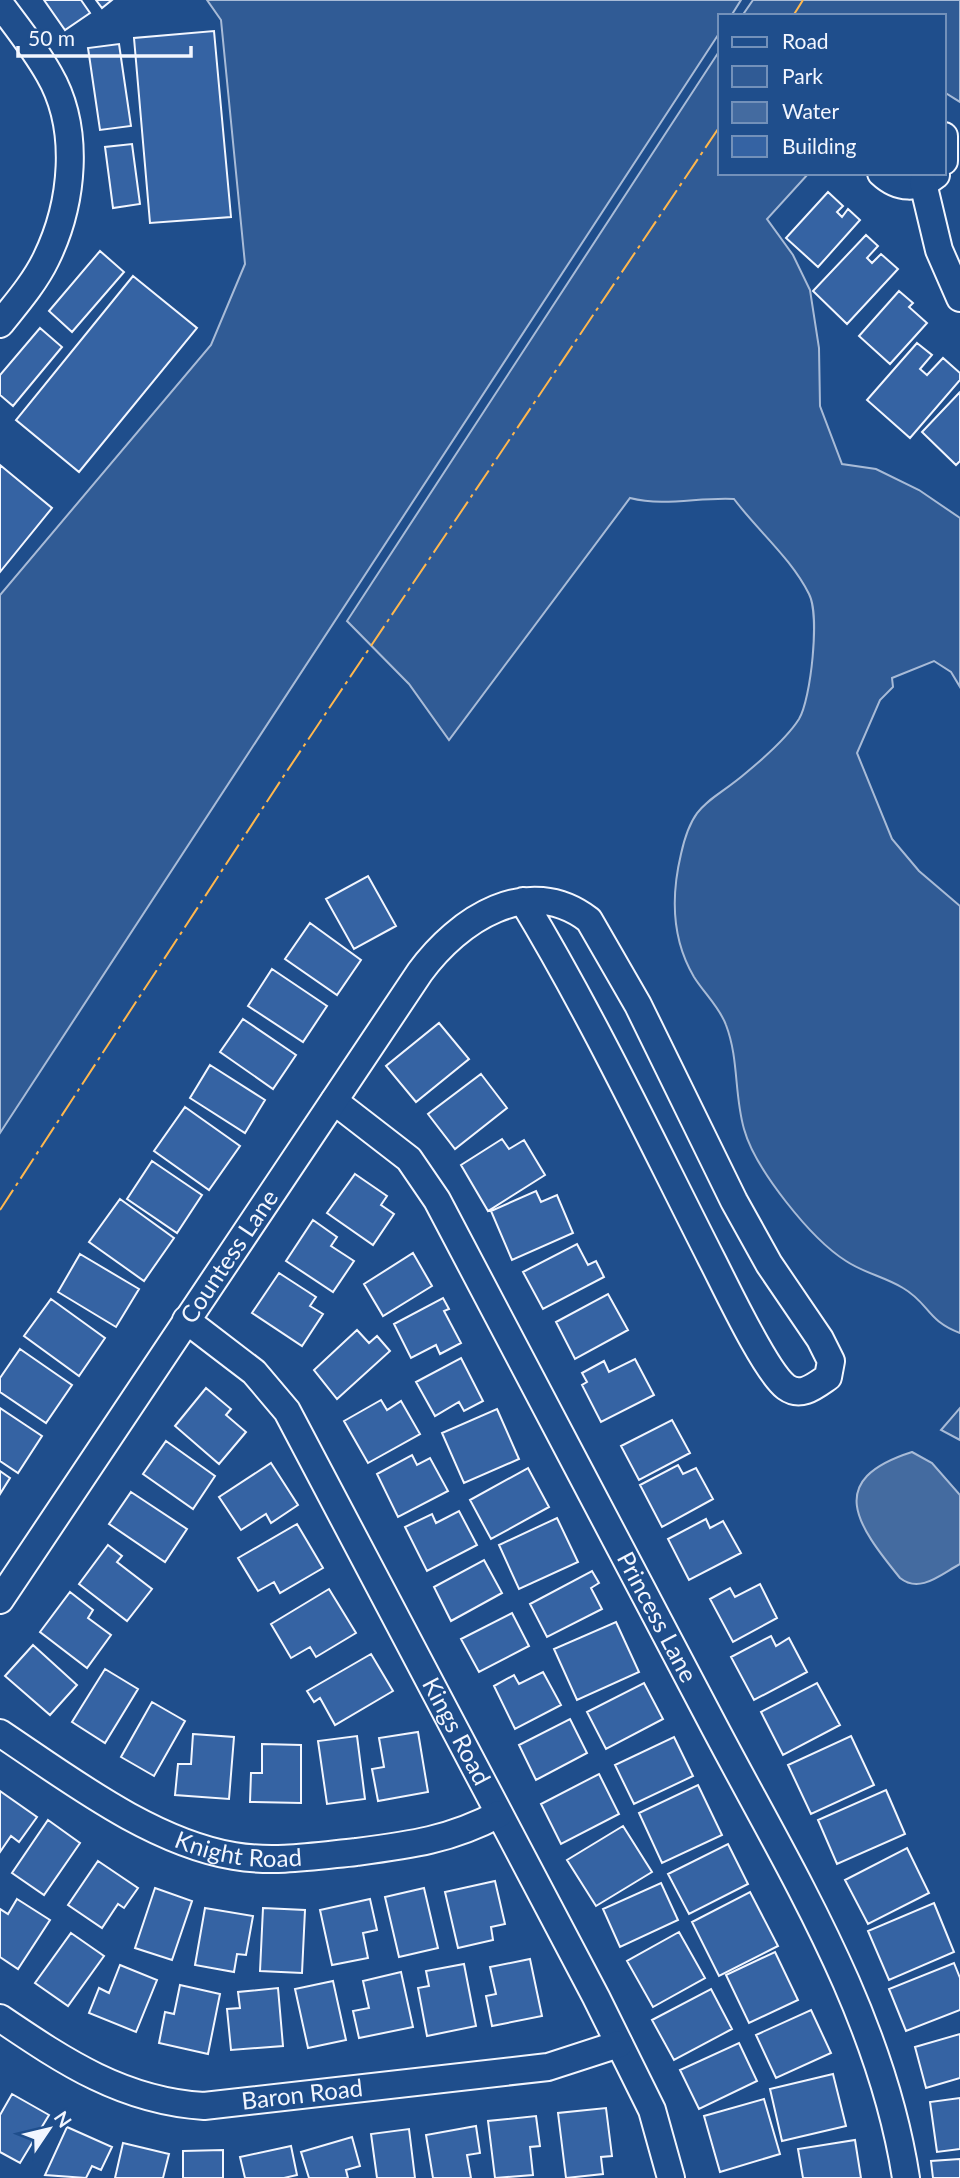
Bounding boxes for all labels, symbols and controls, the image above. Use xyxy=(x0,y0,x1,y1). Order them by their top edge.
scale bar xyxy=(18,14,191,58)
legend xyxy=(718,14,946,175)
text: 50 m xyxy=(28,25,75,50)
text: Road xyxy=(782,28,829,53)
text: Park xyxy=(782,63,823,88)
text: Water xyxy=(782,98,839,123)
text: Building xyxy=(782,133,857,158)
street label: Countess Lane xyxy=(173,1184,283,1328)
street label: Princess Lane xyxy=(612,1546,704,1687)
street label: Kings Road xyxy=(417,1672,498,1789)
street label: Knight Road xyxy=(171,1824,303,1872)
street label: Baron Road xyxy=(240,2072,364,2115)
north arrow xyxy=(14,2094,84,2164)
text: N xyxy=(50,2106,77,2132)

